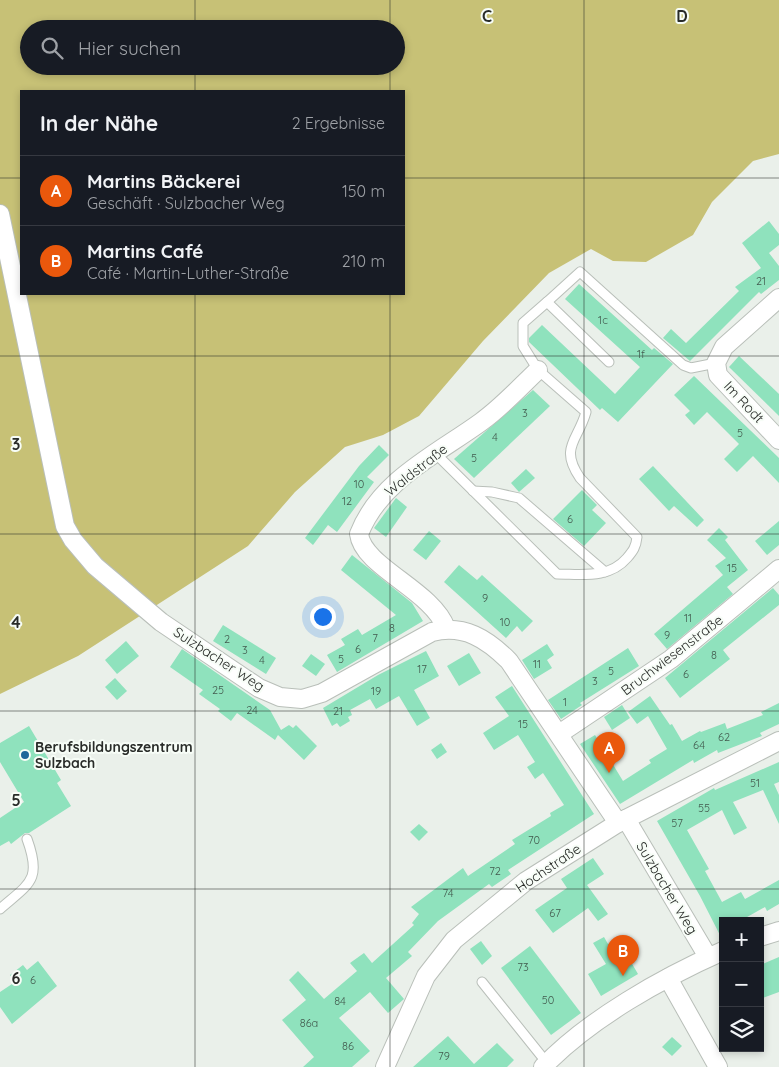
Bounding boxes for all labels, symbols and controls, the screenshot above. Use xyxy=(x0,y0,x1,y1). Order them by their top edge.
text: C xyxy=(482,6,492,26)
text: D xyxy=(676,6,688,26)
search box xyxy=(20,20,405,75)
icon: search xyxy=(38,34,66,62)
text: Hier suchen xyxy=(78,36,181,60)
text: In der Nähe xyxy=(40,110,158,136)
text: 2 Ergebnisse xyxy=(292,113,385,133)
text: Martins Bäckerei xyxy=(87,169,240,193)
text: A xyxy=(51,181,61,201)
text: 150 m xyxy=(342,181,385,201)
text: Geschäft · Sulzbacher Weg xyxy=(87,193,285,213)
text: Martins Café xyxy=(87,239,204,263)
text: B xyxy=(51,251,61,271)
text: 210 m xyxy=(342,251,385,271)
text: Café · Martin-Luther-Straße xyxy=(87,263,289,283)
house number: 21 xyxy=(756,274,766,288)
house number: 1c xyxy=(598,313,608,327)
house number: 1f xyxy=(637,347,645,361)
street label: Im Rodt xyxy=(720,377,768,427)
house number: 3 xyxy=(522,406,528,420)
house number: 5 xyxy=(737,426,743,440)
house number: 4 xyxy=(492,430,498,444)
text: 3 xyxy=(12,434,20,454)
street label: Waldstraße xyxy=(381,440,451,500)
house number: 5 xyxy=(471,451,477,465)
house number: 10 xyxy=(354,477,364,491)
house number: 12 xyxy=(342,494,352,508)
house number: 6 xyxy=(567,512,573,526)
house number: 15 xyxy=(727,561,737,575)
house number: 9 xyxy=(482,591,488,605)
your location xyxy=(310,604,336,630)
street label: Bruchwiesenstraße xyxy=(617,611,727,699)
house number: 11 xyxy=(684,611,692,625)
text: 4 xyxy=(11,612,21,632)
house number: 10 xyxy=(500,615,510,629)
house number: 8 xyxy=(389,621,395,635)
street label: Sulzbacher Weg xyxy=(170,623,268,695)
house number: 9 xyxy=(664,628,670,642)
house number: 7 xyxy=(372,631,378,645)
house number: 2 xyxy=(224,632,230,646)
house number: 6 xyxy=(355,642,361,656)
house number: 3 xyxy=(242,643,248,657)
house number: 8 xyxy=(711,648,717,662)
house number: 5 xyxy=(338,652,344,666)
house number: 4 xyxy=(259,653,265,667)
house number: 11 xyxy=(533,657,541,671)
house number: 17 xyxy=(417,662,427,676)
house number: 5 xyxy=(608,664,614,678)
house number: 6 xyxy=(683,667,689,681)
house number: 3 xyxy=(592,674,598,688)
house number: 25 xyxy=(212,683,224,697)
house number: 19 xyxy=(371,684,381,698)
house number: 1 xyxy=(563,695,567,709)
house number: 24 xyxy=(246,703,258,717)
house number: 21 xyxy=(333,704,343,718)
house number: 15 xyxy=(518,717,528,731)
house number: 62 xyxy=(718,730,730,744)
pin: A xyxy=(593,732,625,773)
place label: Berufsbildungszentrum Sulzbach xyxy=(35,738,193,772)
house number: 64 xyxy=(693,738,705,752)
marker: Berufsbildungszentrum Sulzbach xyxy=(19,749,31,761)
house number: 51 xyxy=(750,776,760,790)
text: 5 xyxy=(11,790,21,810)
house number: 55 xyxy=(698,801,710,815)
house number: 57 xyxy=(671,816,683,830)
house number: 70 xyxy=(528,833,540,847)
street label: Sulzbacher Weg xyxy=(632,838,702,938)
street label: Hochstraße xyxy=(512,839,584,896)
house number: 72 xyxy=(489,864,501,878)
house number: 74 xyxy=(443,886,454,900)
house number: 67 xyxy=(549,906,561,920)
map controls xyxy=(719,917,764,1052)
button: + xyxy=(719,917,764,962)
pin: B xyxy=(607,935,639,976)
house number: 73 xyxy=(517,960,529,974)
button: − xyxy=(719,962,764,1007)
text: 6 xyxy=(12,968,21,988)
house number: 6 xyxy=(30,973,36,987)
house number: 50 xyxy=(542,993,554,1007)
house number: 84 xyxy=(334,994,346,1008)
button: layers xyxy=(719,1007,764,1052)
house number: 86a xyxy=(300,1016,318,1030)
house number: 86 xyxy=(342,1039,354,1053)
house number: 79 xyxy=(438,1049,450,1063)

